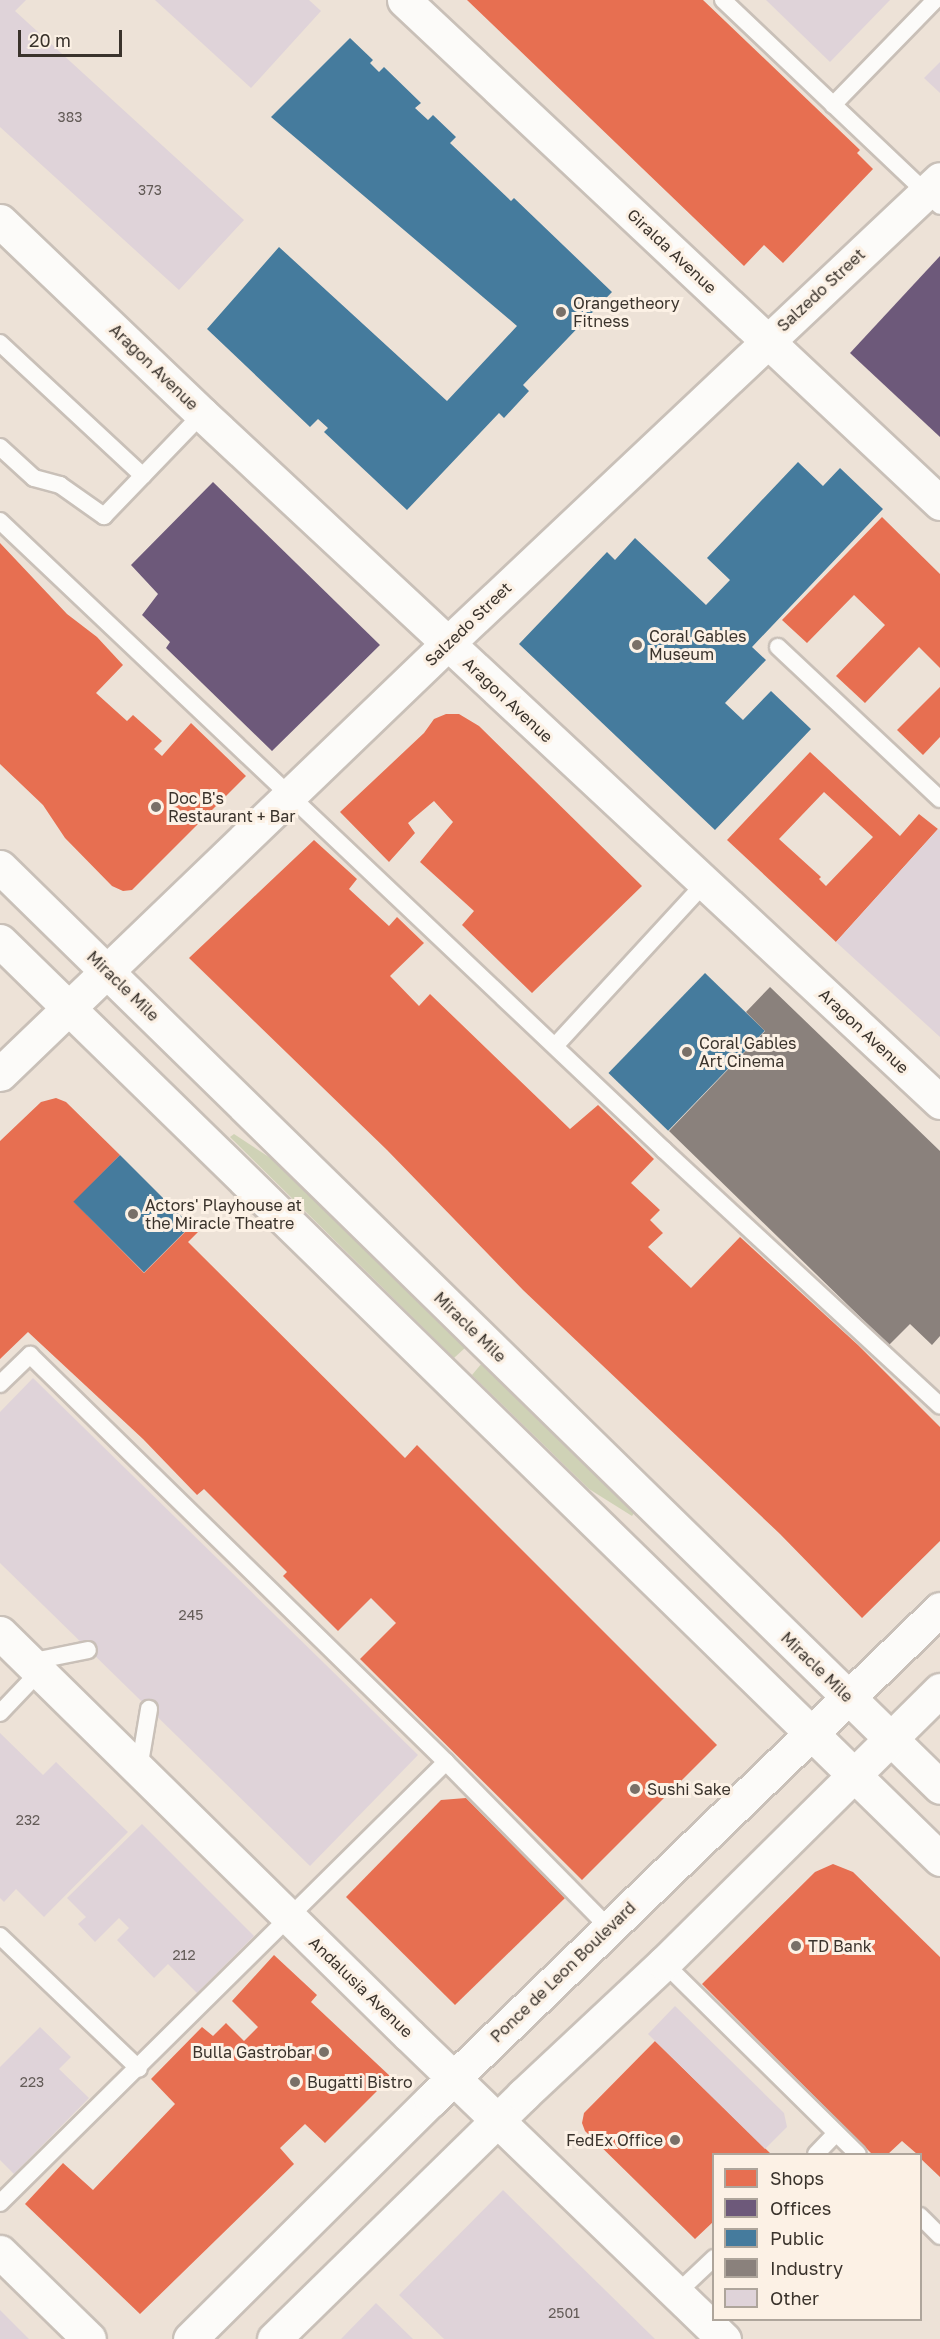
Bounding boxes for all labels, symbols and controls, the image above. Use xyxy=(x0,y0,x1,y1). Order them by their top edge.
scale bar xyxy=(21,18,124,56)
text: 20 m xyxy=(29,29,71,51)
house number: 383 xyxy=(58,109,82,125)
house number: 373 xyxy=(138,182,162,198)
street label: Giralda Avenue xyxy=(623,205,721,297)
street label: Salzedo Street xyxy=(773,245,869,335)
place label: Orangetheory Fitness xyxy=(573,293,680,331)
marker: Orangetheory Fitness xyxy=(554,305,568,319)
street label: Aragon Avenue xyxy=(106,320,202,414)
street label: Salzedo Street xyxy=(421,578,515,670)
place label: Coral Gables Museum xyxy=(649,626,747,664)
marker: Coral Gables Museum xyxy=(630,638,644,652)
street label: Aragon Avenue xyxy=(459,654,557,746)
place label: Doc B's Restaurant + Bar xyxy=(168,788,296,826)
marker: Doc B's Restaurant + Bar xyxy=(149,800,163,814)
street label: Miracle Mile xyxy=(83,947,163,1025)
street label: Aragon Avenue xyxy=(815,985,913,1077)
place label: Coral Gables Art Cinema xyxy=(699,1033,797,1071)
marker: Coral Gables Art Cinema xyxy=(680,1045,694,1059)
place label: Actors' Playhouse at the Miracle Theatre xyxy=(145,1195,302,1233)
marker: Actors' Playhouse at the Miracle Theatre xyxy=(126,1207,140,1221)
street label: Miracle Mile xyxy=(430,1288,510,1366)
house number: 245 xyxy=(179,1607,203,1623)
street label: Miracle Mile xyxy=(777,1628,857,1706)
place label: Sushi Sake xyxy=(647,1779,731,1799)
marker: Sushi Sake xyxy=(628,1782,642,1796)
house number: 232 xyxy=(16,1812,40,1828)
street label: Ponce de Leon Boulevard xyxy=(487,1898,639,2046)
street label: Andalusia Avenue xyxy=(305,1933,417,2041)
place label: TD Bank xyxy=(808,1936,872,1956)
marker: TD Bank xyxy=(789,1939,803,1953)
house number: 212 xyxy=(172,1947,196,1963)
place label: Bulla Gastrobar xyxy=(192,2042,312,2062)
marker: Bulla Gastrobar xyxy=(317,2045,331,2059)
place label: Bugatti Bistro xyxy=(307,2072,413,2092)
house number: 223 xyxy=(20,2074,44,2090)
marker: Bugatti Bistro xyxy=(288,2075,302,2089)
place label: FedEx Office xyxy=(566,2130,663,2150)
marker: FedEx Office xyxy=(668,2133,682,2147)
legend xyxy=(712,2153,922,2321)
text: Shops xyxy=(770,2167,824,2189)
text: Offices xyxy=(770,2197,831,2219)
text: Public xyxy=(770,2227,824,2249)
text: Industry xyxy=(770,2257,843,2279)
text: Other xyxy=(770,2287,819,2309)
house number: 2501 xyxy=(548,2305,580,2321)

